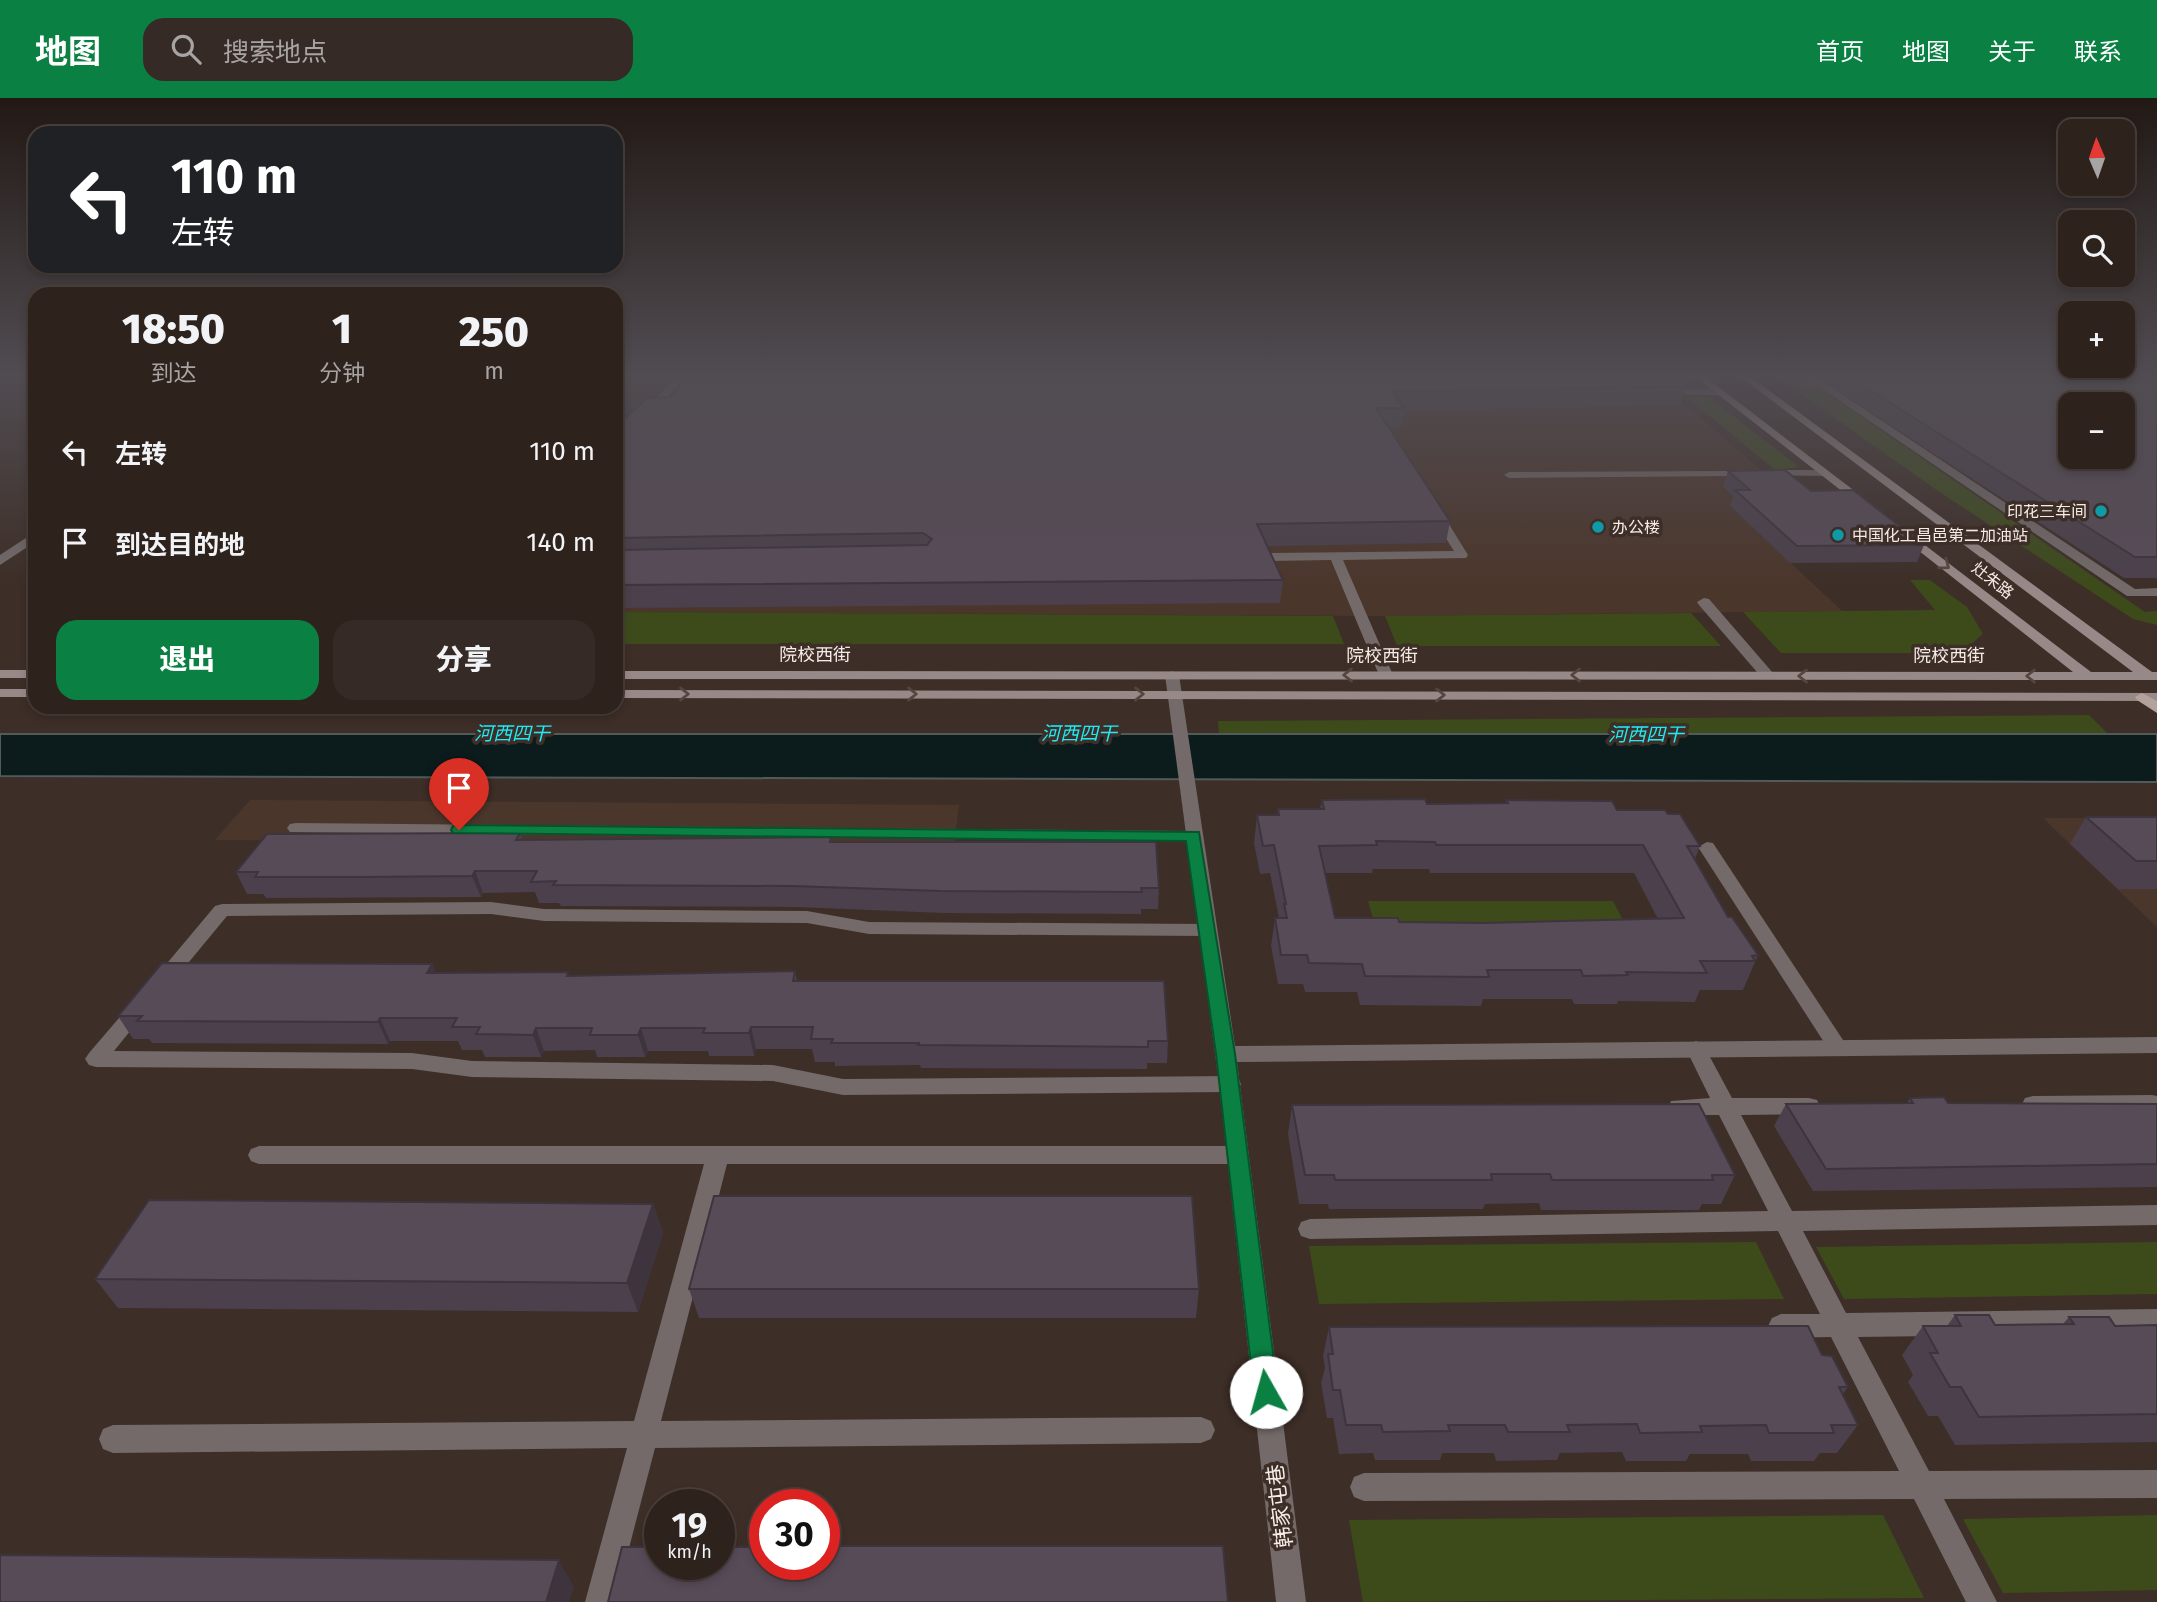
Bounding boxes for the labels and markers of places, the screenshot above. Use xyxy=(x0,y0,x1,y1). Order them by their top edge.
place label: 印花三车间 xyxy=(2007,502,2087,521)
marker: 印花三车间 xyxy=(2093,503,2109,519)
place label: 办公楼 xyxy=(1612,518,1660,537)
marker: 办公楼 xyxy=(1590,519,1606,535)
place label: 中国化工昌邑第二加油站 xyxy=(1852,526,2028,545)
marker: 中国化工昌邑第二加油站 xyxy=(1830,527,1846,543)
pin xyxy=(429,758,489,830)

